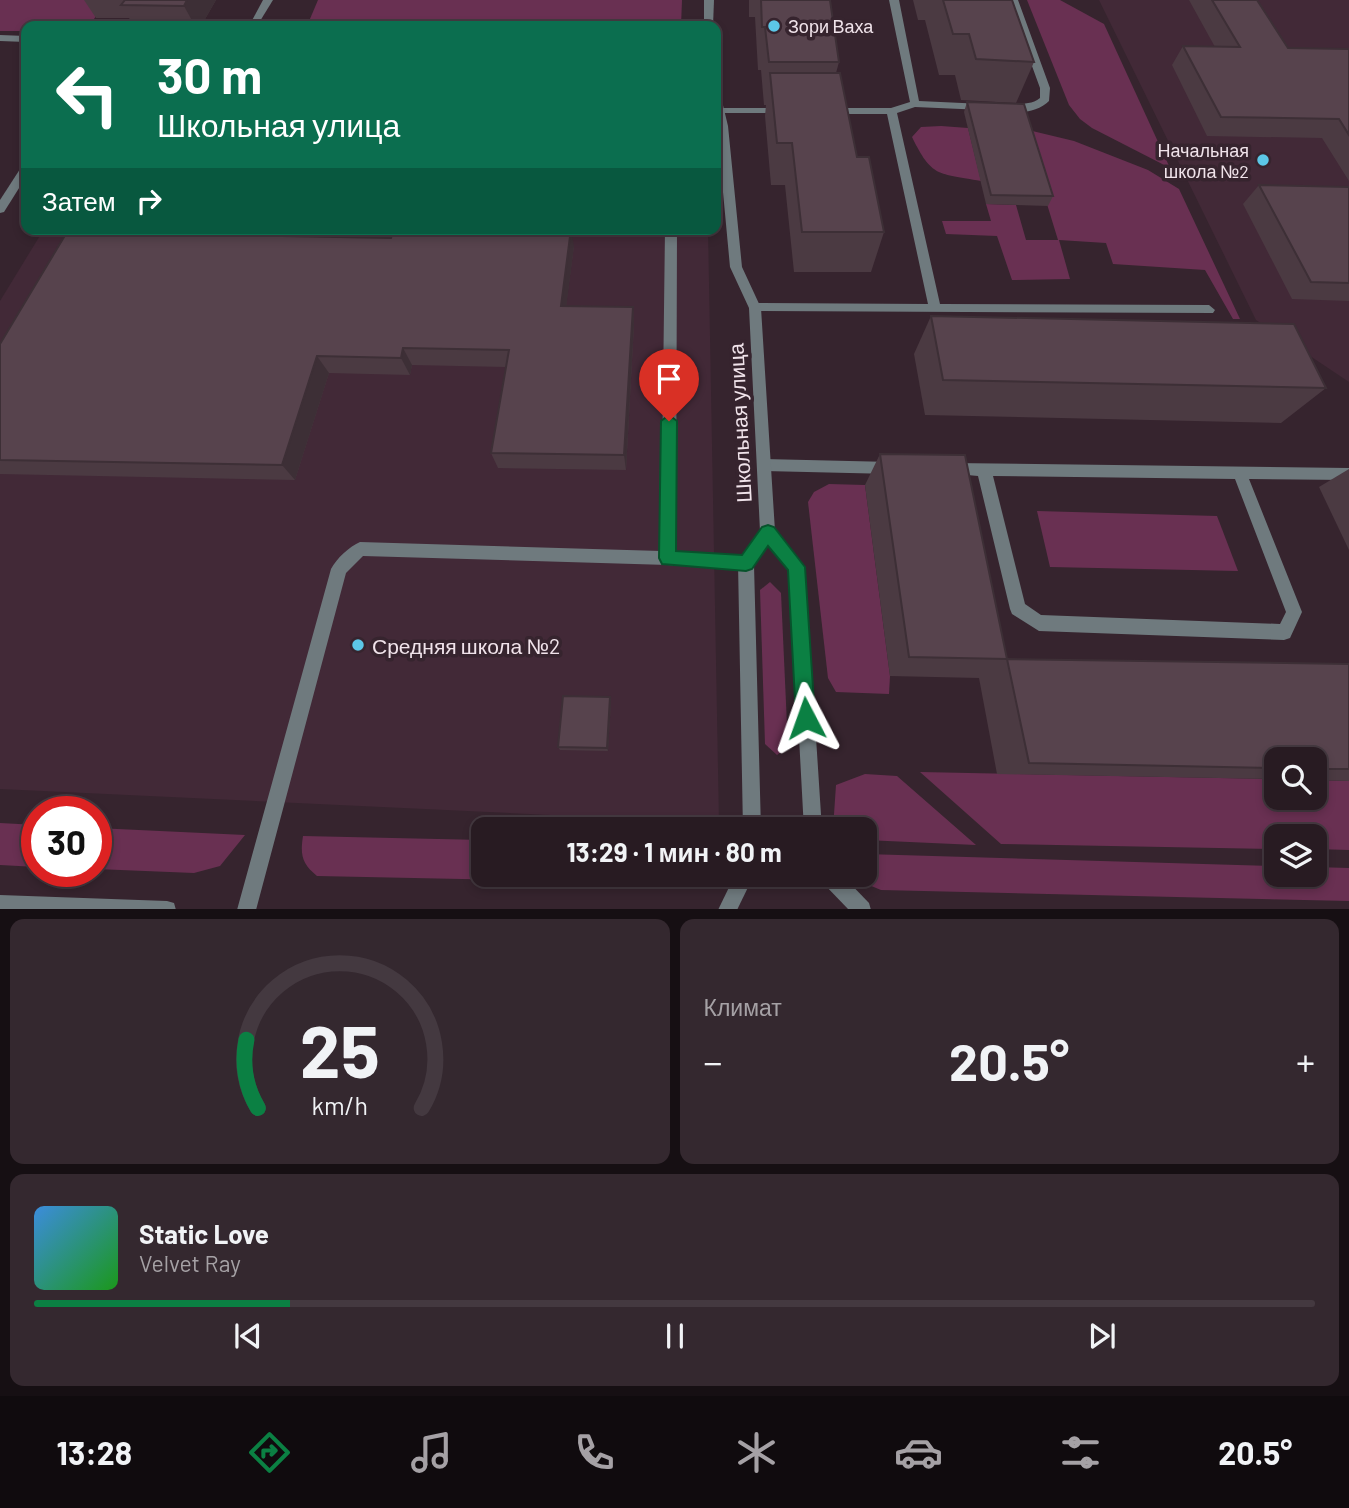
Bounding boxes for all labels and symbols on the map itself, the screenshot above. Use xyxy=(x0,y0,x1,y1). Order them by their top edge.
place label: Зори Ваха xyxy=(788,15,874,37)
marker: Зори Ваха xyxy=(766,18,782,34)
place label: Начальная школа №2 xyxy=(1157,139,1249,182)
marker: Начальная школа №2 xyxy=(1255,152,1271,168)
street label: Школьная улица xyxy=(722,342,756,503)
pin xyxy=(639,349,699,421)
place label: Средняя школа №2 xyxy=(372,633,560,658)
marker: Средняя школа №2 xyxy=(350,637,366,653)
position arrow xyxy=(769,681,843,755)
speed limit sign: 30 xyxy=(21,796,112,887)

